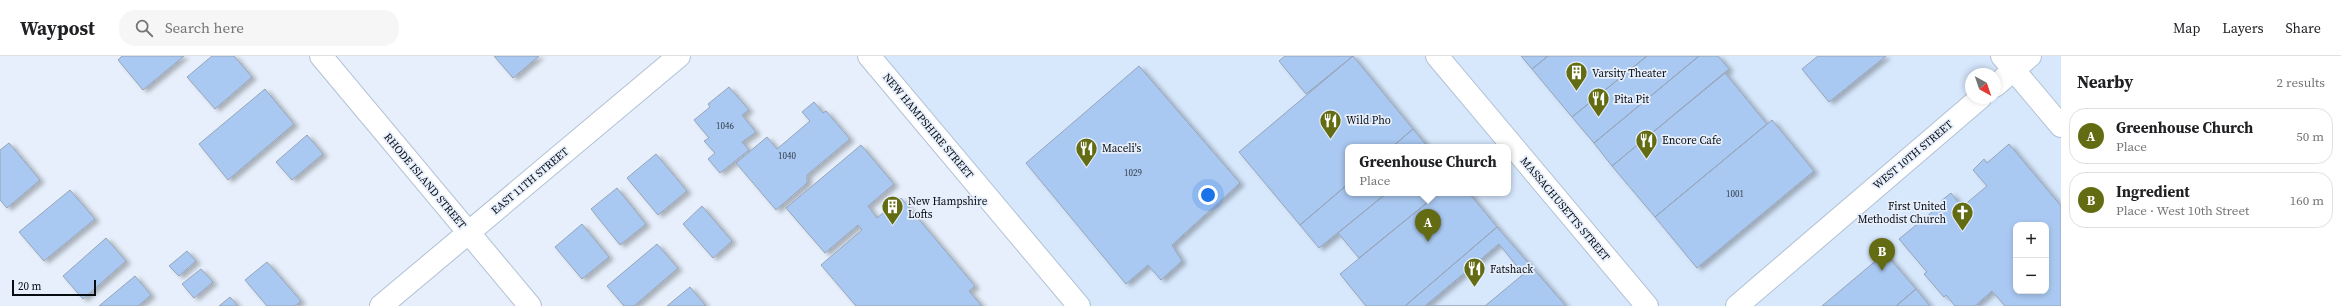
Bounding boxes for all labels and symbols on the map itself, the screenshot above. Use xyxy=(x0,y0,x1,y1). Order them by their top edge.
building icon: Varsity Theater xyxy=(1564,60,1590,93)
place label: Varsity Theater xyxy=(1592,66,1667,81)
north arrow xyxy=(1965,68,2001,104)
street label: NEW HAMPSHIRE STREET xyxy=(879,70,977,182)
restaurant icon: Pita Pit xyxy=(1586,86,1612,119)
place label: Pita Pit xyxy=(1614,92,1649,107)
restaurant icon: Wild Pho xyxy=(1317,107,1343,140)
place label: Wild Pho xyxy=(1346,113,1391,128)
street label: WEST 10TH STREET xyxy=(1870,117,1956,193)
house number: 1046 xyxy=(716,120,734,132)
restaurant icon: Encore Cafe xyxy=(1633,127,1659,160)
street label: RHODE ISLAND STREET xyxy=(380,130,470,232)
place label: Encore Cafe xyxy=(1662,133,1722,148)
restaurant icon: Maceli's xyxy=(1074,135,1100,168)
place label: Maceli's xyxy=(1102,141,1141,156)
street label: EAST 11TH STREET xyxy=(488,144,572,218)
house number: 1040 xyxy=(778,150,796,162)
street label: MASSACHUSETTS STREET xyxy=(1517,154,1613,264)
house number: 1029 xyxy=(1124,167,1142,179)
your location xyxy=(1198,185,1218,205)
house number: 1001 xyxy=(1726,188,1744,200)
building icon: New Hampshire Lofts xyxy=(880,194,906,227)
place label: New Hampshire Lofts xyxy=(908,194,988,222)
place label: First United Methodist Church xyxy=(1858,199,1947,227)
church icon: First United Methodist Church xyxy=(1949,199,1975,232)
pin: A xyxy=(1415,209,1441,242)
pin: B xyxy=(1869,238,1895,271)
restaurant icon: Fatshack xyxy=(1462,256,1488,289)
place label: Fatshack xyxy=(1490,262,1534,277)
scale bar xyxy=(12,278,96,297)

